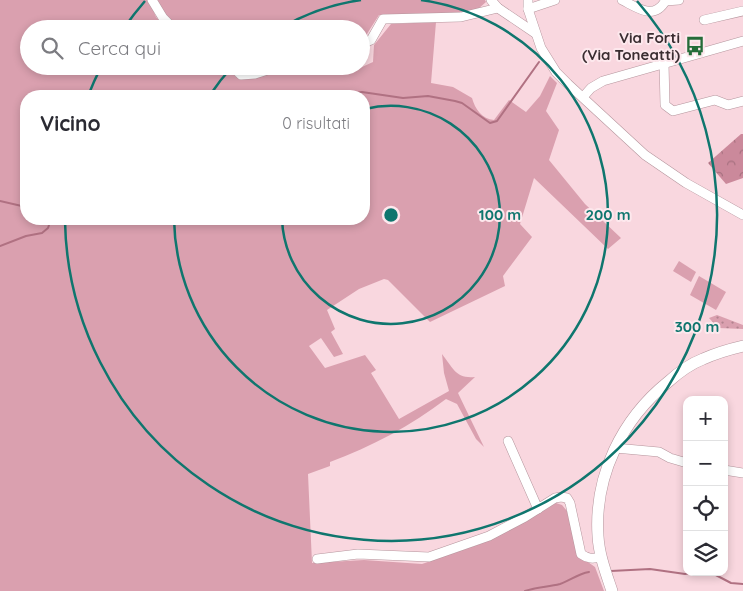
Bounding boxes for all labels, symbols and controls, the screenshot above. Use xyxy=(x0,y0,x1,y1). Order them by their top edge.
search box xyxy=(20,20,370,75)
place label: Via Forti (Via Toneatti) xyxy=(582,28,680,64)
icon: search xyxy=(38,34,66,62)
bus stop icon: Via Forti (Via Toneatti) xyxy=(684,35,706,57)
text: Cerca qui xyxy=(78,36,161,60)
text: Vicino xyxy=(40,110,101,136)
text: 0 risultati xyxy=(282,113,350,133)
text: 100 m xyxy=(479,205,521,224)
text: 200 m xyxy=(586,205,631,224)
centre of rings xyxy=(382,206,400,224)
text: 300 m xyxy=(675,317,719,336)
map controls xyxy=(683,396,728,576)
button: + xyxy=(683,396,728,441)
button: − xyxy=(683,441,728,486)
button: locate xyxy=(683,486,728,531)
button: layers xyxy=(683,531,728,576)

